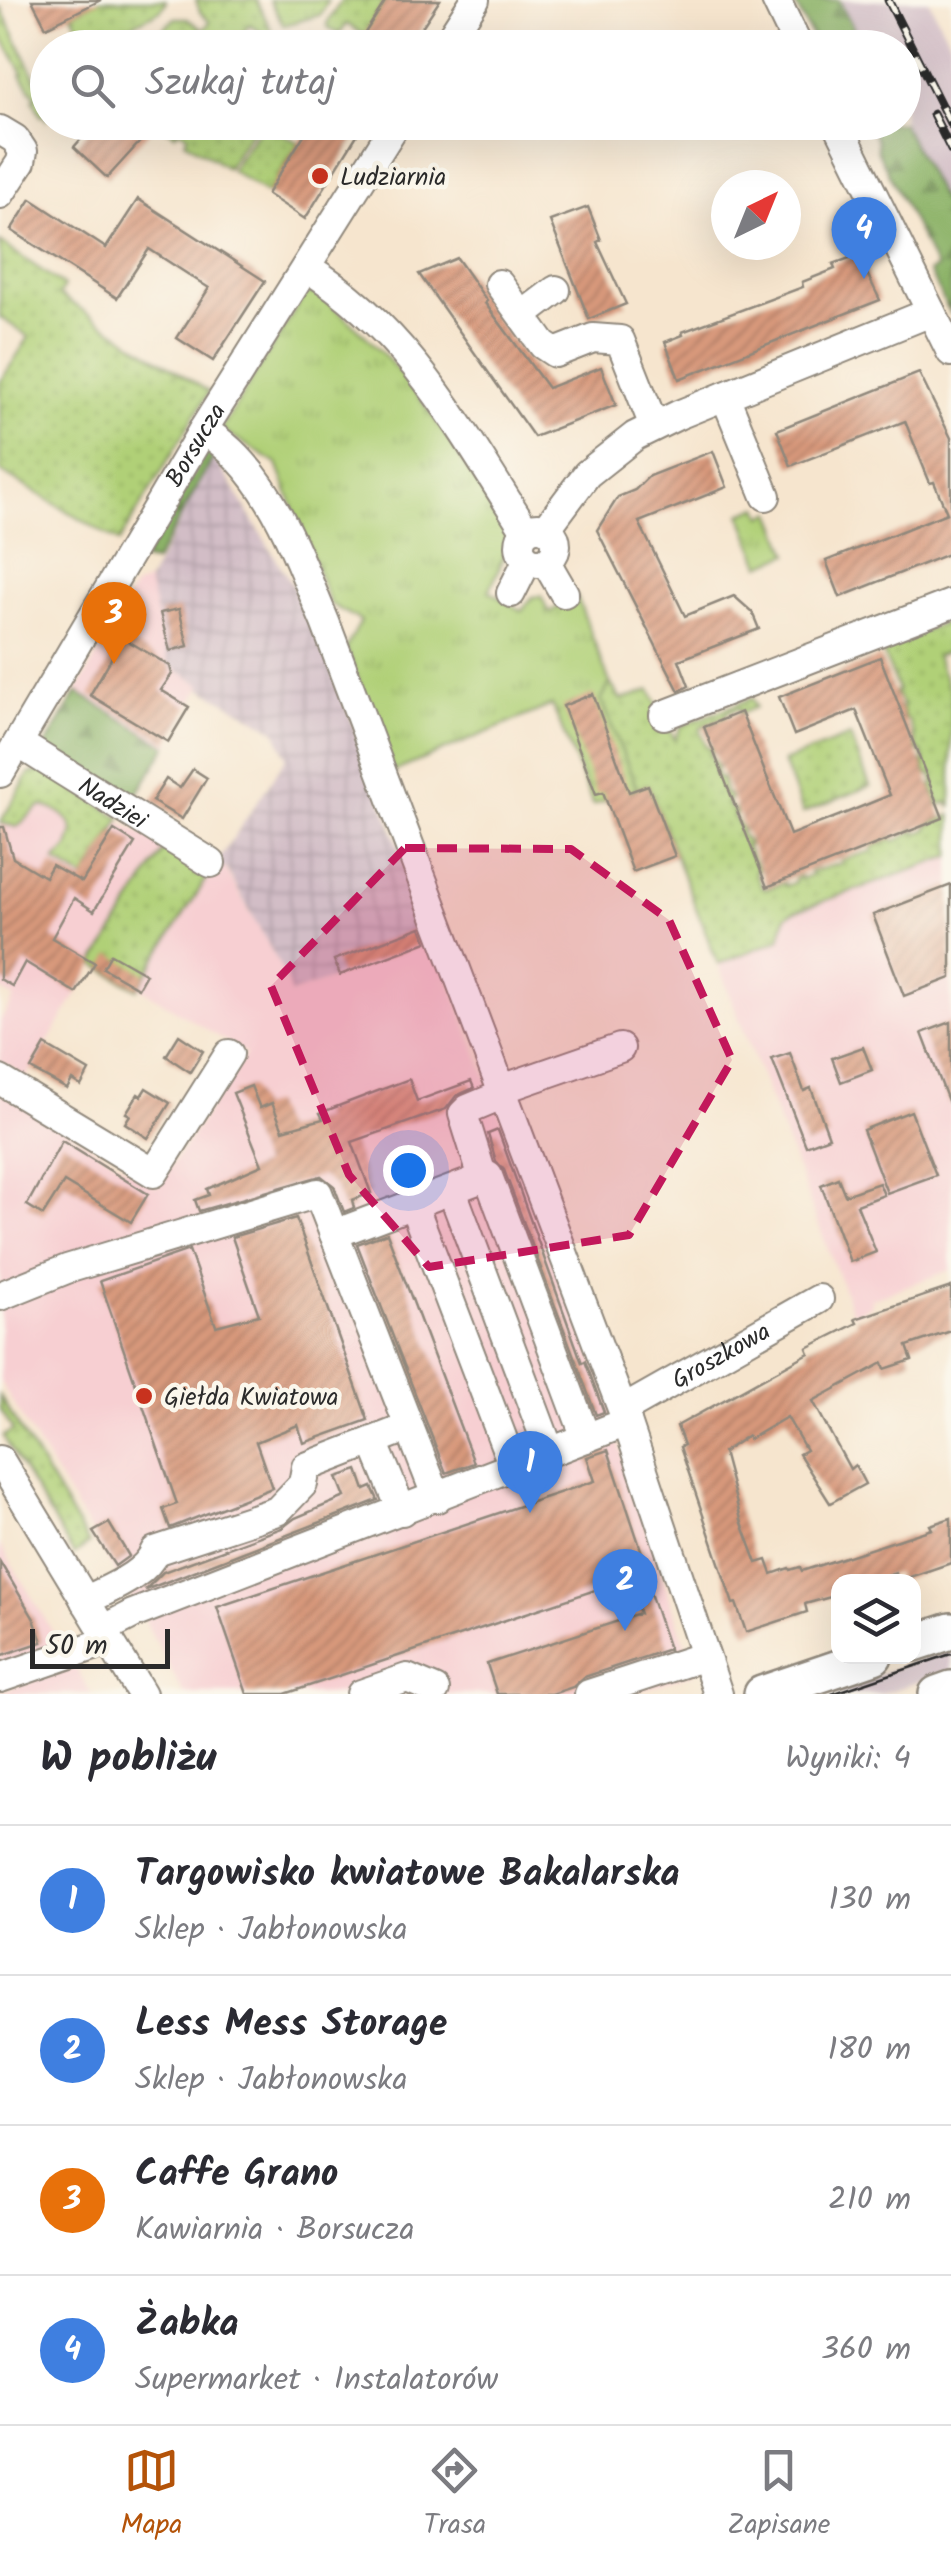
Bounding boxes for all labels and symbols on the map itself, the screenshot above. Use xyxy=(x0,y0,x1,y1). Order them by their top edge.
place label: Ludziarnia xyxy=(340,158,446,198)
marker: Ludziarnia xyxy=(309,165,331,187)
north arrow xyxy=(711,170,801,260)
pin: 4 xyxy=(832,196,896,279)
street label: Borsucza xyxy=(156,395,237,495)
pin: 3 xyxy=(82,582,146,664)
street label: Nadziei xyxy=(70,767,155,841)
your location xyxy=(383,1145,434,1196)
street label: Groszkowa xyxy=(665,1312,778,1401)
place label: Giełda Kwiatowa xyxy=(164,1378,339,1418)
marker: Giełda Kwiatowa xyxy=(133,1385,155,1407)
pin: 1 xyxy=(498,1430,562,1513)
pin: 2 xyxy=(592,1548,658,1631)
scale bar xyxy=(30,1624,170,1668)

